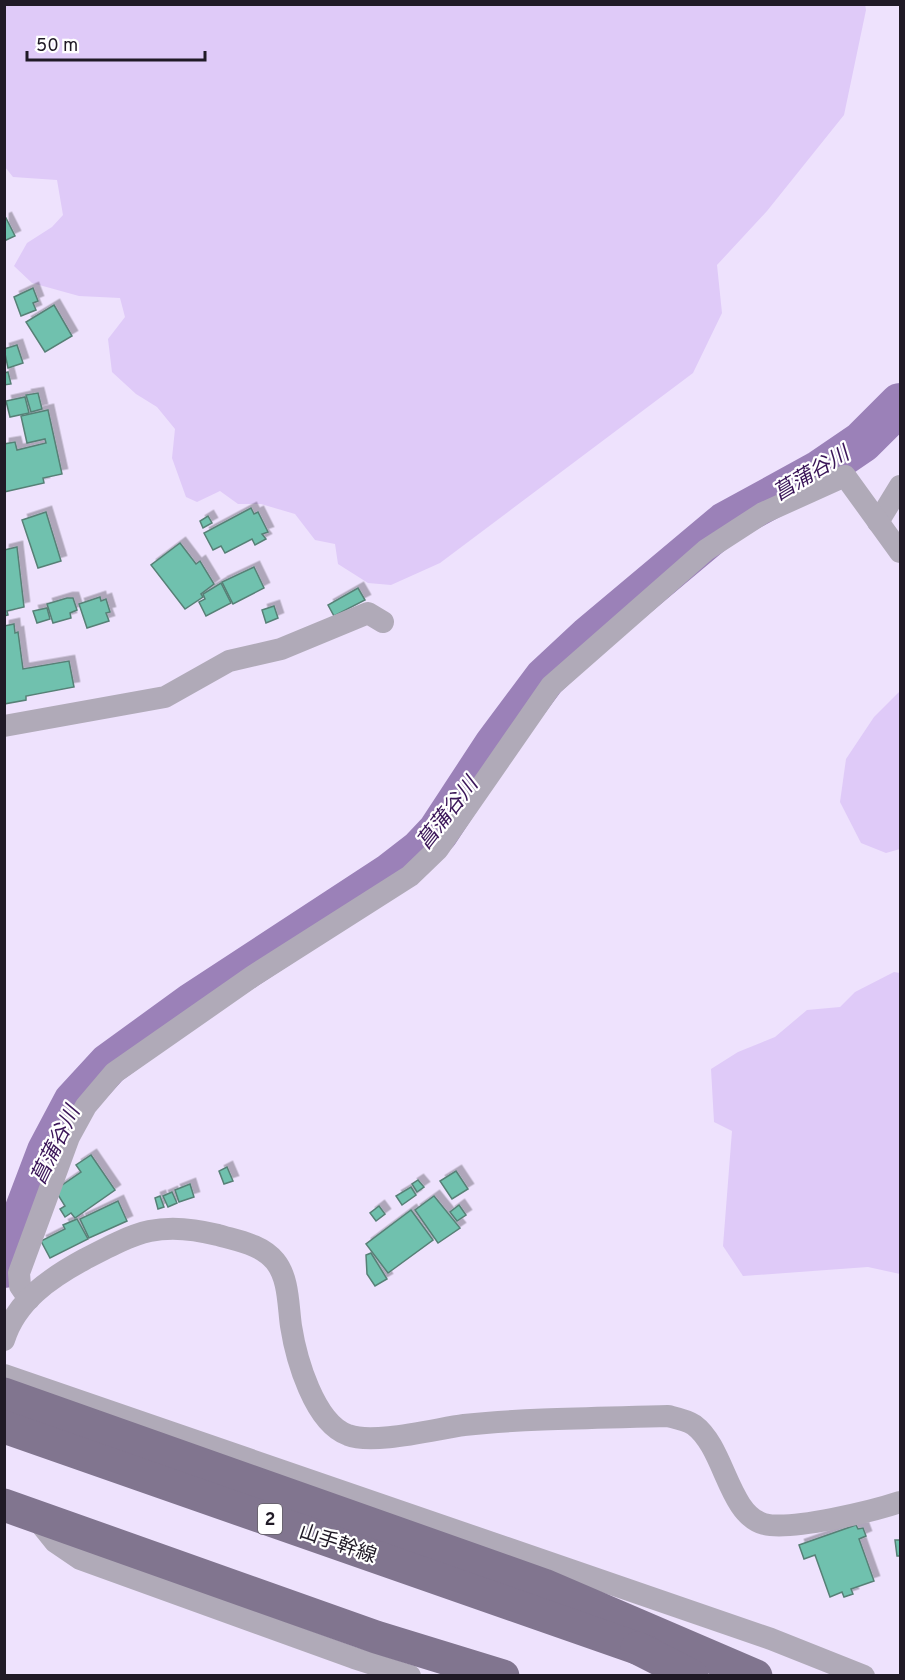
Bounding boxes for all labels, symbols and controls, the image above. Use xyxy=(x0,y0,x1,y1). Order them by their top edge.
scale bar xyxy=(27,24,206,62)
text: 50 m xyxy=(36,35,78,58)
water label: 菖蒲谷川 xyxy=(769,440,856,507)
water label: 菖蒲谷川 xyxy=(412,771,486,855)
water label: 菖蒲谷川 xyxy=(26,1100,88,1189)
road number: 2 xyxy=(258,1504,282,1534)
street label: 山手幹線 xyxy=(295,1520,379,1570)

